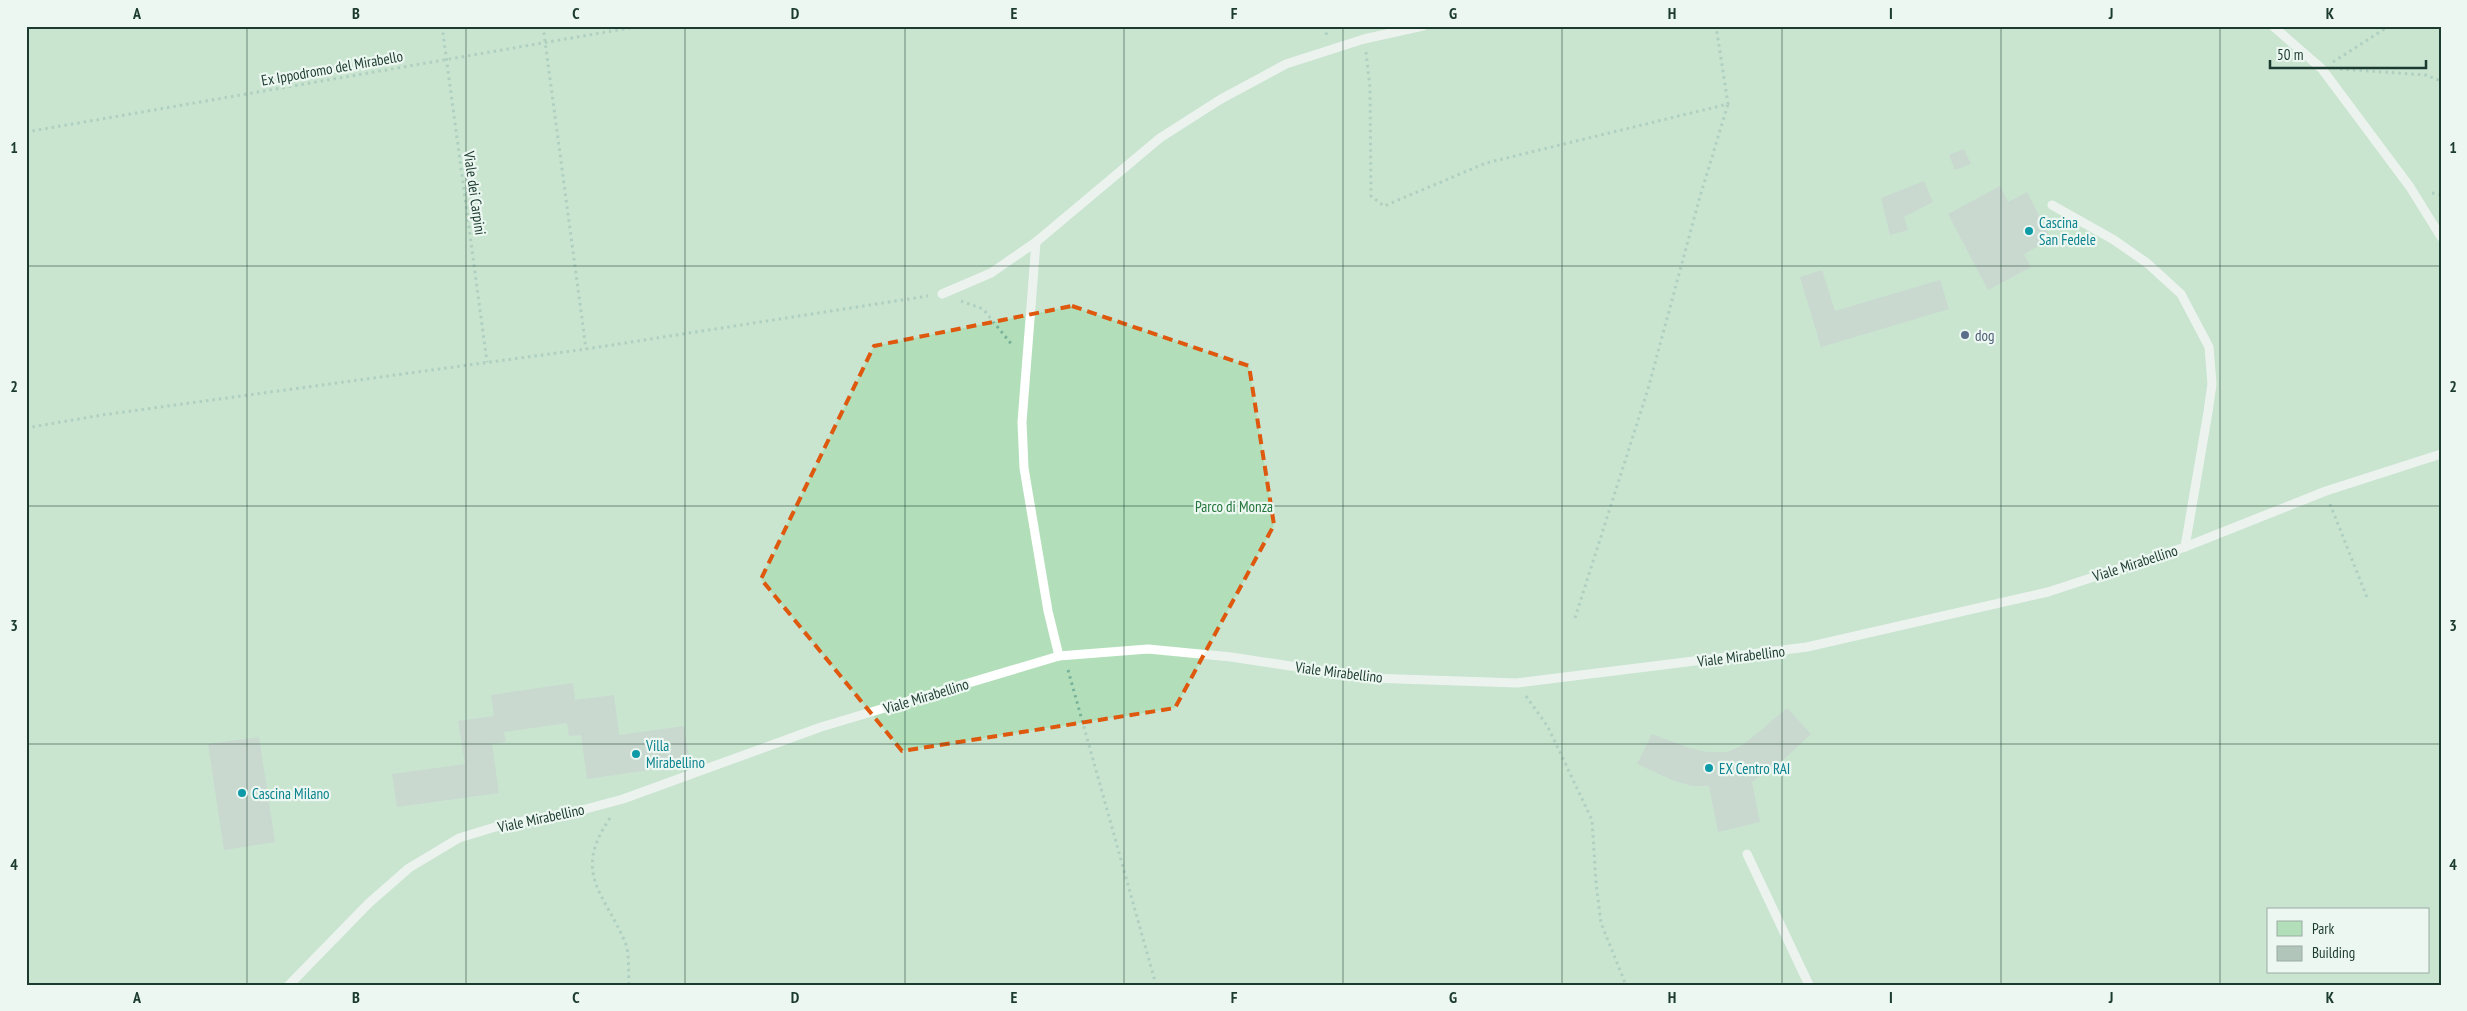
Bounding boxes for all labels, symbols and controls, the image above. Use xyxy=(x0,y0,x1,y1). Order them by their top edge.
text: A xyxy=(132,3,142,23)
text: B xyxy=(352,3,360,23)
text: C xyxy=(572,3,580,23)
text: D xyxy=(791,3,800,23)
text: E xyxy=(1011,3,1018,23)
text: F xyxy=(1231,3,1238,23)
text: G xyxy=(1449,3,1457,23)
text: H xyxy=(1668,3,1676,23)
text: I xyxy=(1889,3,1893,23)
text: J xyxy=(2108,3,2113,23)
text: K xyxy=(2326,3,2335,23)
scale bar xyxy=(2270,38,2426,70)
text: 50 m xyxy=(2277,45,2303,64)
street label: Ex Ippodromo del Mirabello xyxy=(260,46,404,90)
text: 1 xyxy=(10,137,18,157)
text: 1 xyxy=(2449,137,2457,157)
street label: Viale dei Carpini xyxy=(460,149,490,236)
place label: Cascina San Fedele xyxy=(2039,213,2096,249)
marker: Cascina San Fedele xyxy=(2023,225,2035,237)
place label: dog xyxy=(1975,326,1994,345)
marker: dog xyxy=(1959,329,1971,341)
text: 2 xyxy=(10,376,18,396)
text: 2 xyxy=(2449,376,2457,396)
park label: Parco di Monza xyxy=(1195,497,1273,516)
street label: Viale Mirabellino xyxy=(2089,540,2180,586)
text: 3 xyxy=(10,615,18,635)
text: 3 xyxy=(2449,615,2457,635)
street label: Viale Mirabellino xyxy=(1695,641,1786,671)
street label: Viale Mirabellino xyxy=(1293,657,1384,687)
street label: Viale Mirabellino xyxy=(880,674,971,718)
place label: Villa Mirabellino xyxy=(645,736,705,772)
marker: Villa Mirabellino xyxy=(630,748,642,760)
place label: EX Centro RAI xyxy=(1719,759,1790,778)
marker: EX Centro RAI xyxy=(1703,762,1715,774)
place label: Cascina Milano xyxy=(252,784,329,803)
marker: Cascina Milano xyxy=(236,787,248,799)
street label: Viale Mirabellino xyxy=(495,800,586,837)
text: 4 xyxy=(10,854,18,874)
text: 4 xyxy=(2449,854,2457,874)
legend xyxy=(2267,908,2430,974)
text: Park xyxy=(2312,919,2334,938)
text: Building xyxy=(2312,943,2355,962)
text: A xyxy=(132,987,142,1007)
text: B xyxy=(352,987,360,1007)
text: C xyxy=(572,987,580,1007)
text: D xyxy=(791,987,800,1007)
text: E xyxy=(1011,987,1018,1007)
text: F xyxy=(1231,987,1238,1007)
text: G xyxy=(1449,987,1457,1007)
text: H xyxy=(1668,987,1676,1007)
text: I xyxy=(1889,987,1893,1007)
text: J xyxy=(2108,987,2113,1007)
text: K xyxy=(2326,987,2335,1007)

